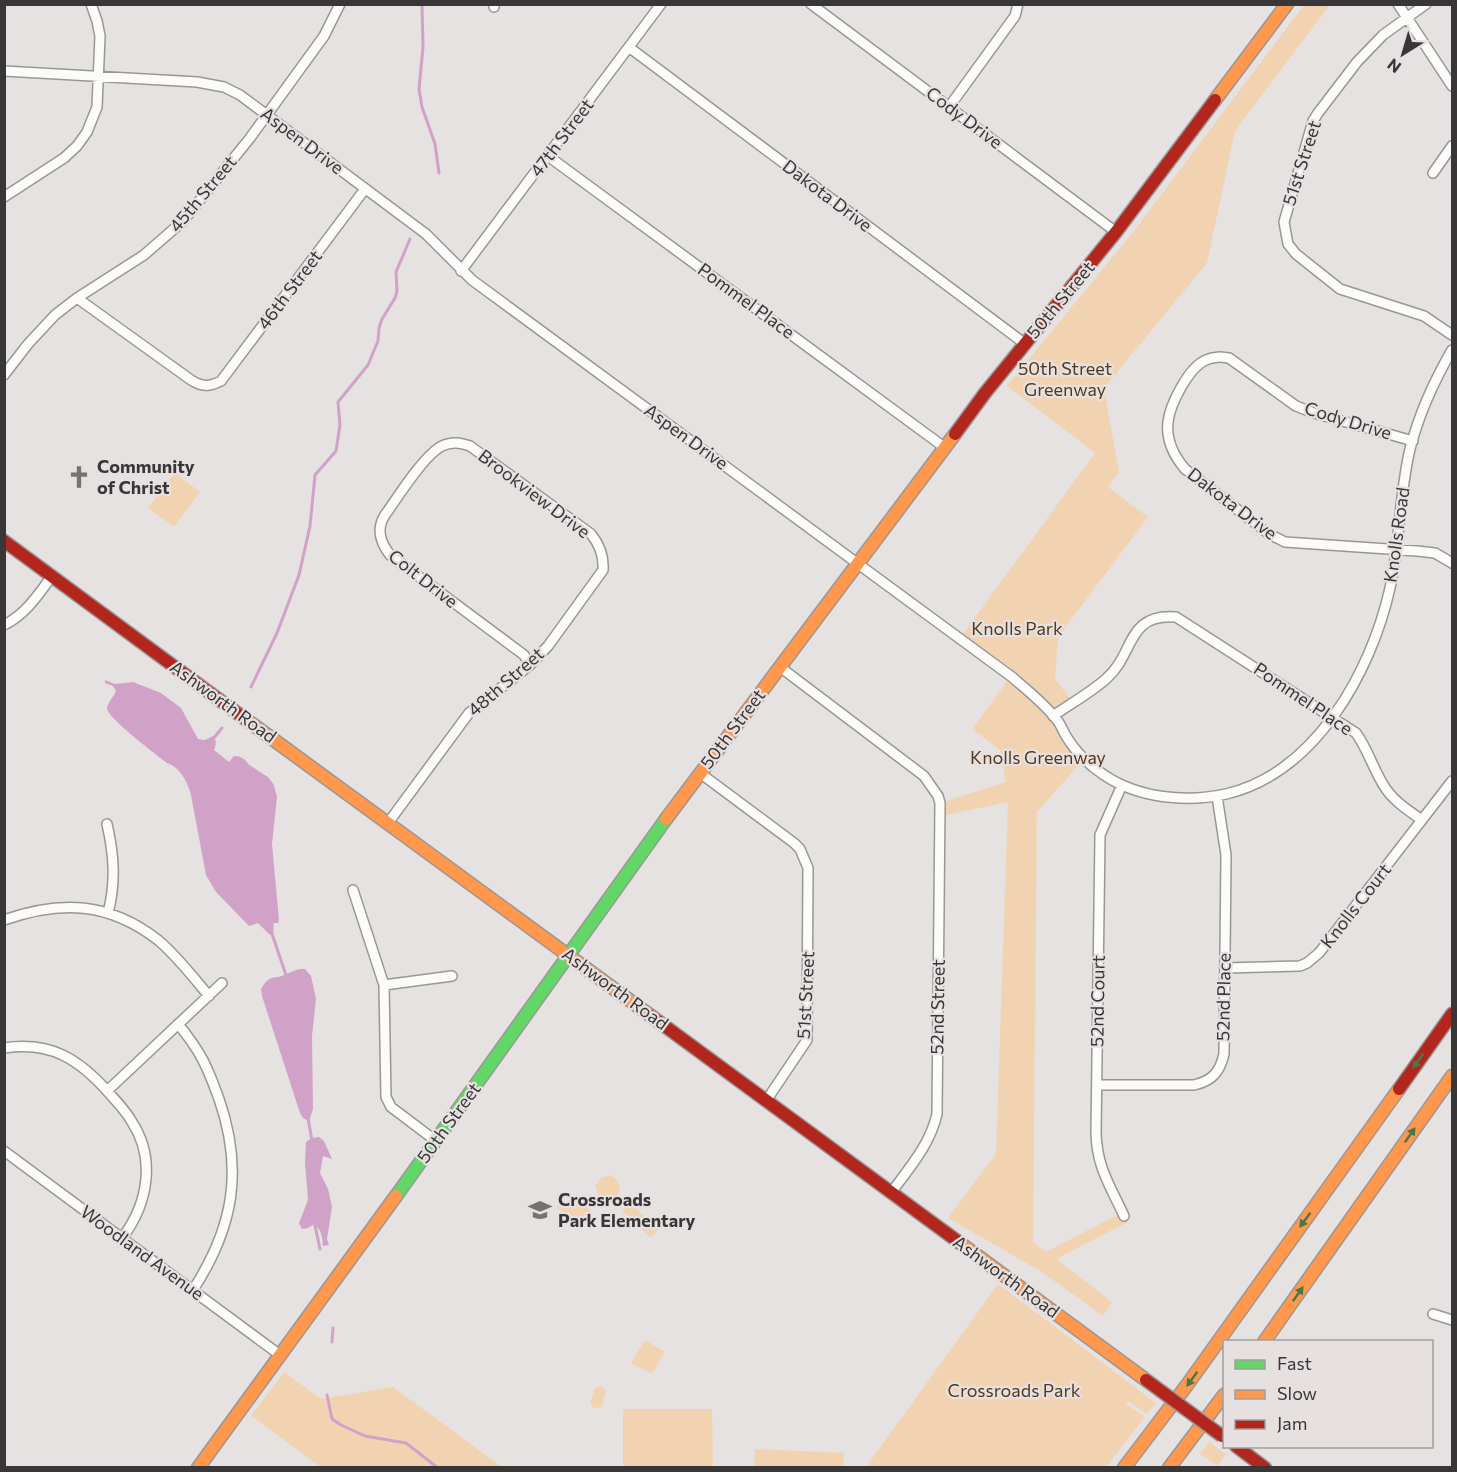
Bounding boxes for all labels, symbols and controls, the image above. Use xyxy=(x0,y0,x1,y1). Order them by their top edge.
north arrow xyxy=(1373,24,1433,84)
text: N xyxy=(1383,55,1404,78)
street label: Cody Drive xyxy=(922,81,1007,153)
street label: 47th Street xyxy=(525,94,598,181)
street label: Aspen Drive xyxy=(257,102,348,178)
street label: 51st Street xyxy=(1277,117,1325,208)
street label: 45th Street xyxy=(164,151,241,236)
street label: Dakota Drive xyxy=(779,154,877,236)
street label: 46th Street xyxy=(252,245,326,333)
street label: 50th Street xyxy=(1022,256,1099,342)
street label: Pommel Place xyxy=(694,258,799,343)
park label: 50th Street Greenway xyxy=(1018,357,1112,400)
street label: Cody Drive xyxy=(1302,396,1394,444)
street label: Aspen Drive xyxy=(640,398,733,474)
street label: Brookview Drive xyxy=(474,444,595,542)
place label: Community of Christ xyxy=(97,455,195,498)
street label: Dakota Drive xyxy=(1184,462,1282,544)
church icon: Community of Christ xyxy=(66,464,92,490)
street label: Knolls Road xyxy=(1378,486,1414,584)
street label: Colt Drive xyxy=(385,544,463,612)
park label: Knolls Park xyxy=(971,617,1063,639)
street label: 48th Street xyxy=(463,642,548,720)
street label: Ashworth Road xyxy=(166,655,281,747)
street label: Pommel Place xyxy=(1250,657,1357,739)
street label: 50th Street xyxy=(695,684,769,773)
park label: Knolls Greenway xyxy=(970,746,1106,768)
street label: Knolls Court xyxy=(1315,859,1395,952)
street label: Ashworth Road xyxy=(558,942,673,1034)
street label: 51st Street xyxy=(792,950,818,1039)
street label: 52nd Place xyxy=(1211,953,1235,1041)
street label: 52nd Court xyxy=(1085,955,1109,1047)
street label: 52nd Street xyxy=(925,959,949,1055)
one-way arrow xyxy=(1413,1054,1425,1069)
street label: 50th Street xyxy=(412,1078,485,1167)
one-way arrow xyxy=(1404,1127,1416,1143)
place label: Crossroads Park Elementary xyxy=(558,1188,696,1231)
school or university icon: Crossroads Park Elementary xyxy=(527,1197,553,1223)
street label: Woodland Avenue xyxy=(77,1200,209,1304)
one-way arrow xyxy=(1299,1212,1311,1228)
street label: Ashworth Road xyxy=(949,1230,1064,1322)
one-way arrow xyxy=(1291,1286,1303,1301)
legend xyxy=(1223,1340,1433,1448)
text: Fast xyxy=(1277,1352,1312,1374)
one-way arrow xyxy=(1186,1370,1198,1386)
park label: Crossroads Park xyxy=(948,1379,1081,1401)
text: Slow xyxy=(1277,1382,1317,1404)
text: Jam xyxy=(1277,1412,1307,1434)

